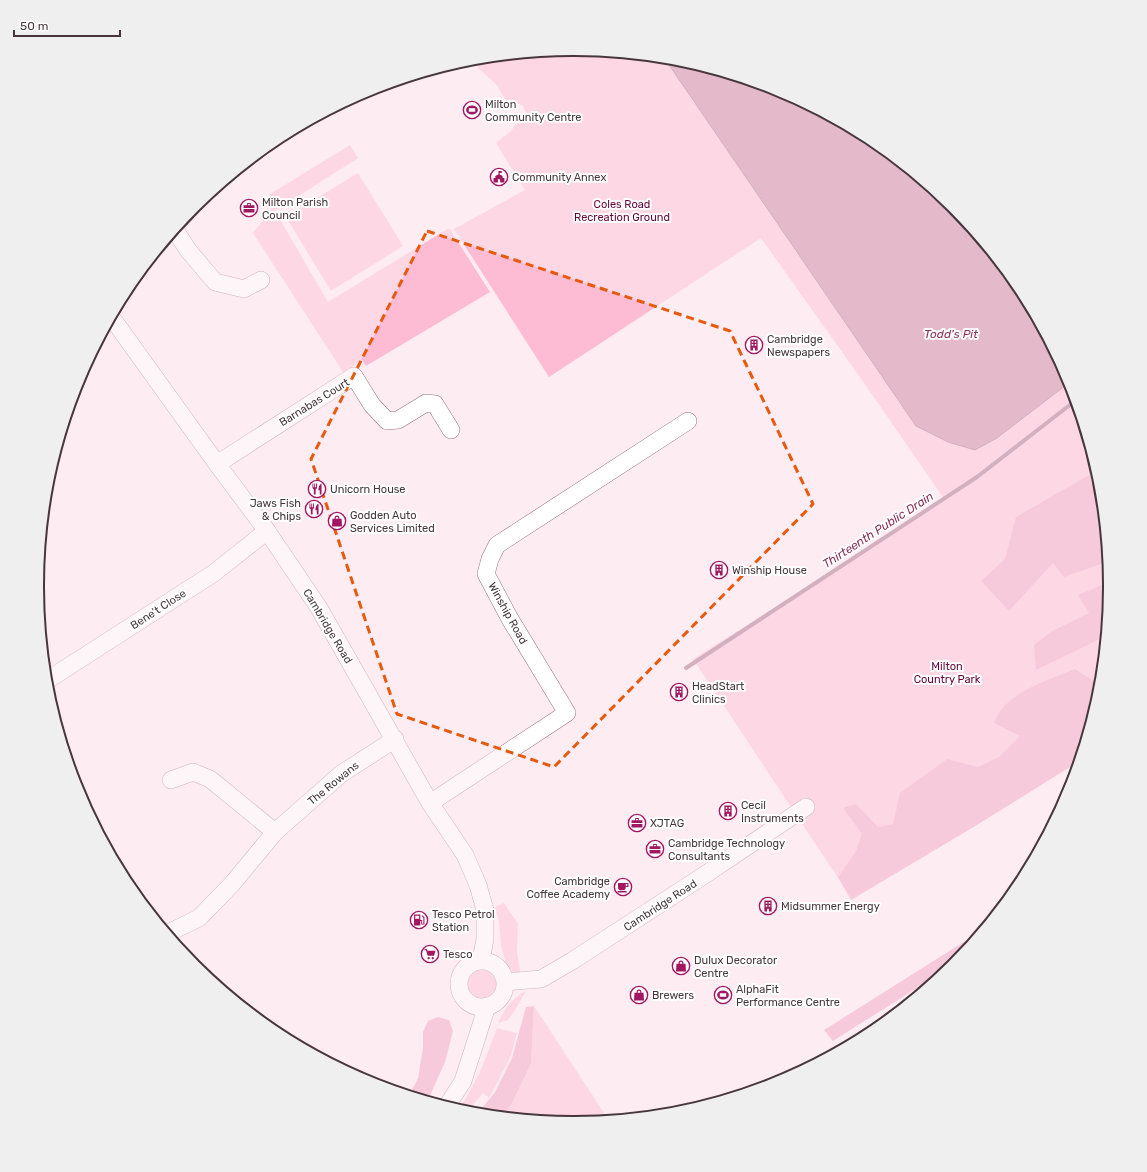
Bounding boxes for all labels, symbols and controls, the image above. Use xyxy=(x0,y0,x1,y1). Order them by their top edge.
scale bar xyxy=(14,12,120,38)
text: 50 m xyxy=(20,19,48,33)
place label: Milton Community Centre xyxy=(485,98,582,124)
sports icon: Milton Community Centre xyxy=(462,100,482,120)
public building icon: Community Annex xyxy=(489,167,509,187)
place label: Community Annex xyxy=(512,171,606,184)
place label: Milton Parish Council xyxy=(262,196,328,222)
office icon: Milton Parish Council xyxy=(239,198,259,218)
park label: Coles Road Recreation Ground xyxy=(574,198,670,224)
water label: Todd's Pit xyxy=(924,327,978,341)
place label: Cambridge Newspapers xyxy=(767,333,830,359)
building icon: Cambridge Newspapers xyxy=(744,335,764,355)
street label: Barnabas Court xyxy=(277,375,352,429)
restaurant icon: Unicorn House xyxy=(307,479,327,499)
place label: Unicorn House xyxy=(330,483,406,496)
water label: Thirteenth Public Drain xyxy=(820,489,936,571)
place label: Jaws Fish & Chips xyxy=(250,497,301,523)
restaurant icon: Jaws Fish & Chips xyxy=(304,499,324,519)
place label: Godden Auto Services Limited xyxy=(350,509,435,535)
shop icon: Godden Auto Services Limited xyxy=(327,511,347,531)
building icon: Winship House xyxy=(709,560,729,580)
place label: Winship House xyxy=(732,564,807,577)
street label: Winship Road xyxy=(485,580,530,646)
street label: Bene't Close xyxy=(128,587,188,632)
street label: Cambridge Road xyxy=(300,587,355,666)
park label: Milton Country Park xyxy=(914,660,981,686)
place label: HeadStart Clinics xyxy=(692,680,745,706)
building icon: HeadStart Clinics xyxy=(669,682,689,702)
street label: The Rowans xyxy=(305,759,362,808)
place label: Cecil Instruments xyxy=(741,799,804,825)
building icon: Cecil Instruments xyxy=(718,801,738,821)
office icon: XJTAG xyxy=(627,813,647,833)
place label: XJTAG xyxy=(650,817,684,830)
place label: Cambridge Technology Consultants xyxy=(668,837,785,863)
office icon: Cambridge Technology Consultants xyxy=(645,839,665,859)
place label: Cambridge Coffee Academy xyxy=(526,875,610,901)
cafe icon: Cambridge Coffee Academy xyxy=(613,877,633,897)
street label: Cambridge Road xyxy=(621,877,699,934)
building icon: Midsummer Energy xyxy=(758,896,778,916)
place label: Midsummer Energy xyxy=(781,900,880,913)
place label: Tesco Petrol Station xyxy=(432,908,495,934)
fuel station icon: Tesco Petrol Station xyxy=(409,910,429,930)
supermarket icon: Tesco xyxy=(420,944,440,964)
place label: Tesco xyxy=(443,948,472,961)
place label: Dulux Decorator Centre xyxy=(694,954,778,980)
shop icon: Dulux Decorator Centre xyxy=(671,956,691,976)
place label: AlphaFit Performance Centre xyxy=(736,983,840,1009)
shop icon: Brewers xyxy=(629,985,649,1005)
sports icon: AlphaFit Performance Centre xyxy=(713,985,733,1005)
place label: Brewers xyxy=(652,989,694,1002)

